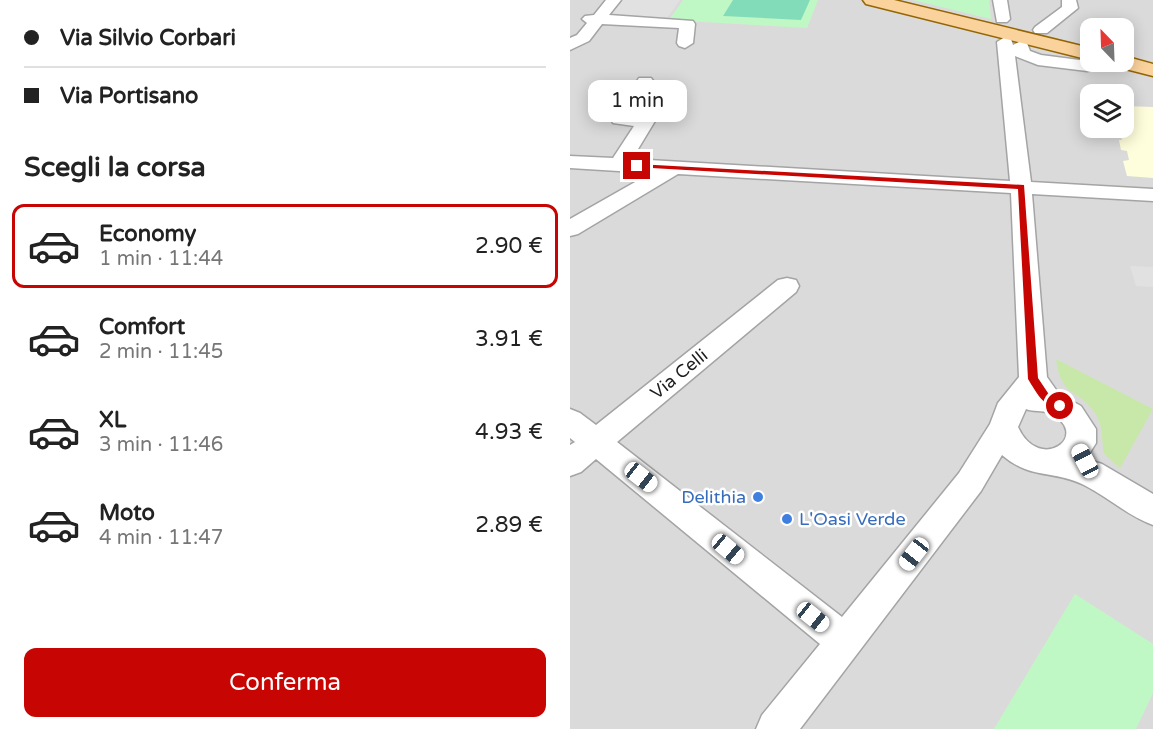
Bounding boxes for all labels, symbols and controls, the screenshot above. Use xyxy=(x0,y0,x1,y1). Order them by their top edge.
north arrow xyxy=(1080,18,1134,72)
map controls xyxy=(1080,18,1134,138)
text: Via Silvio Corbari xyxy=(60,25,236,51)
callout: 1 min xyxy=(587,79,686,121)
text: Via Portisano xyxy=(60,83,198,109)
button: layers xyxy=(1080,84,1134,138)
text: 1 min xyxy=(611,89,664,113)
text: Scegli la corsa xyxy=(24,151,206,184)
route end xyxy=(623,152,650,179)
icon: car xyxy=(27,219,81,273)
text: Economy xyxy=(99,221,196,247)
text: 2.90 € xyxy=(475,233,543,259)
text: 1 min · 11:44 xyxy=(99,247,223,271)
icon: car xyxy=(27,312,81,366)
text: Comfort xyxy=(99,314,185,340)
text: 3.91 € xyxy=(475,326,543,352)
text: 2 min · 11:45 xyxy=(99,340,223,364)
street label: Via Celli xyxy=(646,344,712,404)
route start xyxy=(1046,392,1073,419)
icon: car xyxy=(27,405,81,459)
text: XL xyxy=(99,407,126,433)
text: 4.93 € xyxy=(475,419,543,445)
text: 3 min · 11:46 xyxy=(99,433,223,457)
car xyxy=(1069,441,1101,481)
car xyxy=(621,459,661,495)
place label: Delithia xyxy=(681,486,746,508)
marker: Delithia xyxy=(751,490,765,504)
icon: car xyxy=(27,498,81,552)
text: Moto xyxy=(99,500,155,526)
place label: L'Oasi Verde xyxy=(799,508,906,530)
text: 2.89 € xyxy=(475,512,543,538)
marker: L'Oasi Verde xyxy=(780,512,794,526)
text: 4 min · 11:47 xyxy=(99,526,223,550)
car xyxy=(708,531,748,567)
car xyxy=(896,534,932,574)
car xyxy=(793,599,833,635)
button: Conferma xyxy=(24,648,546,717)

